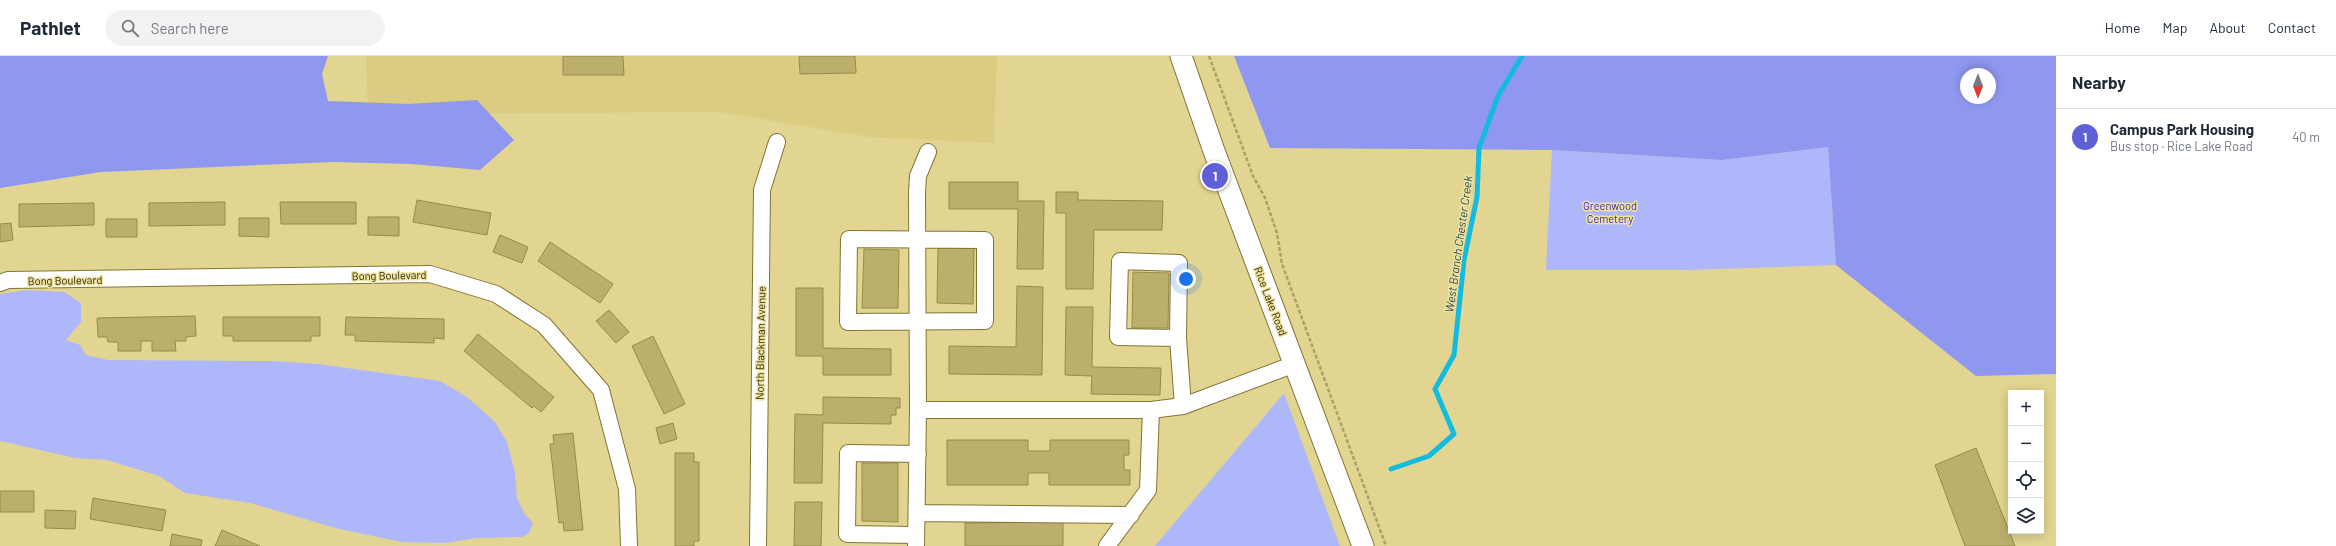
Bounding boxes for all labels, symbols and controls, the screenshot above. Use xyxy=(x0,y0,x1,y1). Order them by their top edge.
search box xyxy=(105,10,385,46)
text: Pathlet xyxy=(20,16,81,39)
icon: search xyxy=(119,17,141,39)
text: Search here xyxy=(151,19,229,37)
text: Home xyxy=(2105,19,2141,36)
text: Map xyxy=(2163,19,2187,36)
text: About xyxy=(2209,19,2246,36)
text: Contact xyxy=(2268,19,2316,36)
north arrow xyxy=(1960,68,1996,104)
text: Nearby xyxy=(2072,72,2126,92)
text: Campus Park Housing xyxy=(2110,120,2254,138)
text: 1 xyxy=(2083,129,2087,145)
text: 40 m xyxy=(2292,129,2320,145)
text: Bus stop · Rice Lake Road xyxy=(2110,138,2253,154)
pin: 1 xyxy=(1202,161,1228,191)
water label: West Branch Chester Creek xyxy=(1441,175,1475,313)
park label: Greenwood Cemetery xyxy=(1583,199,1637,225)
street label: Rice Lake Road xyxy=(1252,265,1290,337)
street label: Bong Boulevard xyxy=(352,268,426,282)
your location xyxy=(1176,269,1196,289)
street label: Bong Boulevard xyxy=(28,273,102,287)
street label: North Blackman Avenue xyxy=(753,286,767,400)
map controls xyxy=(2008,390,2044,534)
button: + xyxy=(2008,390,2044,426)
button: − xyxy=(2008,426,2044,462)
button: locate xyxy=(2008,462,2044,498)
button: layers xyxy=(2008,498,2044,534)

